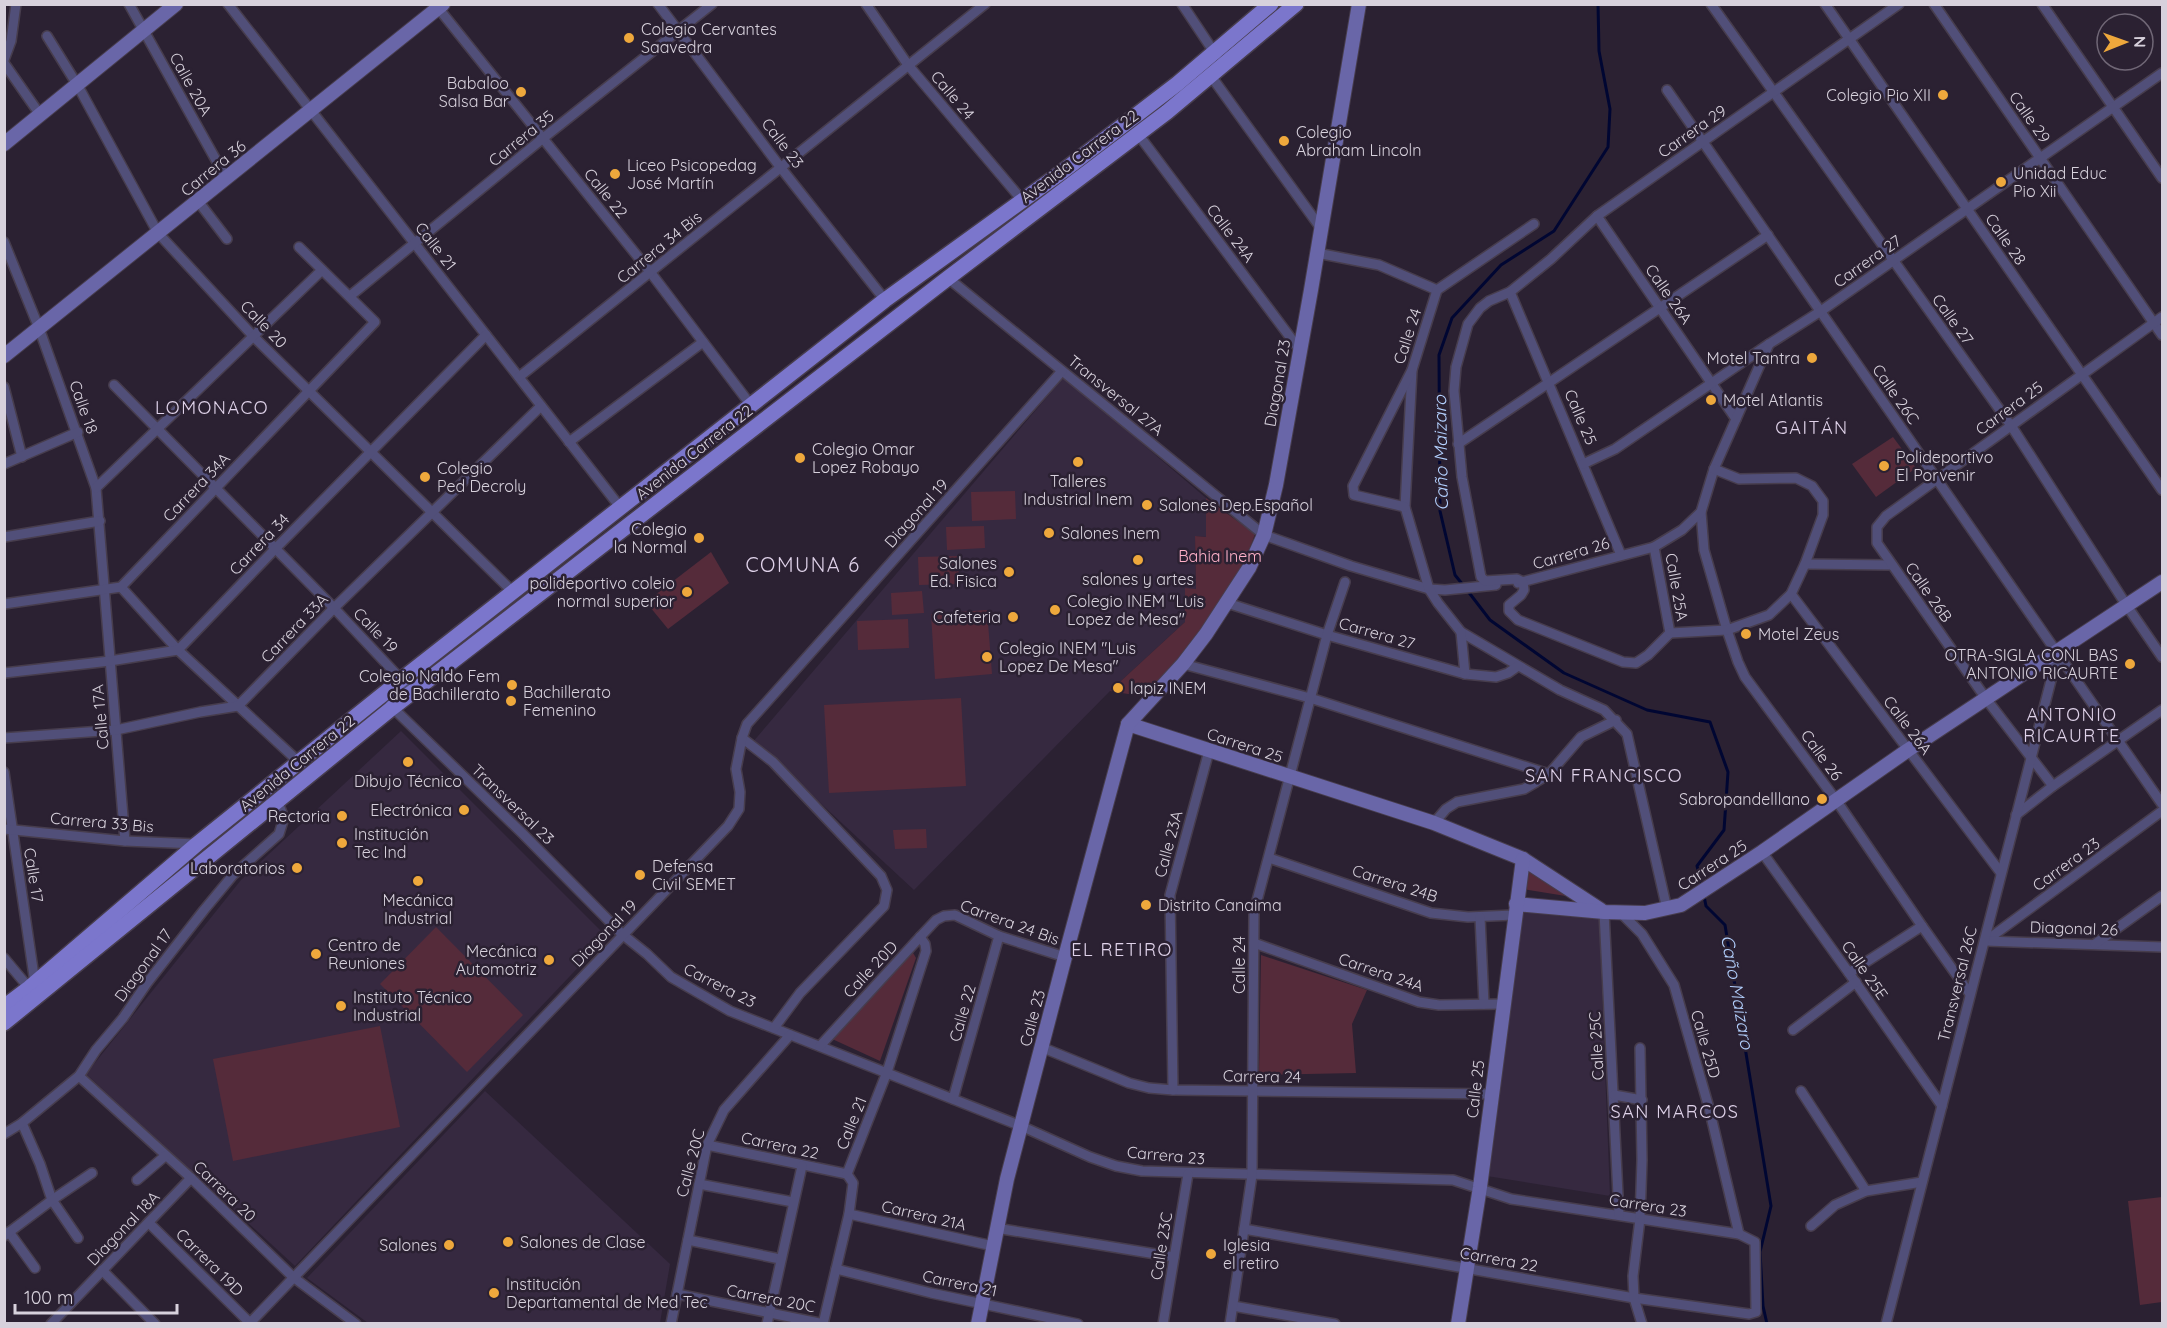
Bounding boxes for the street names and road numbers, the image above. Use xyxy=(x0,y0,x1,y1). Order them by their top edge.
street label: Calle 20A xyxy=(165,49,217,119)
street label: Calle 24 xyxy=(927,66,979,124)
street label: Calle 29 xyxy=(2005,87,2055,147)
street label: Carrera 29 xyxy=(1654,100,1730,162)
street label: Avenida Carrera 22 xyxy=(1016,105,1142,207)
street label: Carrera 35 xyxy=(484,106,558,170)
street label: Calle 23 xyxy=(758,114,808,172)
street label: Carrera 36 xyxy=(176,135,250,200)
street label: Calle 22 xyxy=(580,164,632,222)
street label: Calle 24A xyxy=(1203,200,1259,266)
street label: Carrera 34 Bis xyxy=(612,207,706,287)
street label: Calle 28 xyxy=(1981,209,2031,269)
street label: Calle 21 xyxy=(411,218,461,274)
street label: Carrera 27 xyxy=(1829,230,1905,292)
street label: Calle 26A xyxy=(1641,260,1697,328)
street label: Calle 27 xyxy=(1928,290,1978,348)
street label: Calle 20 xyxy=(236,296,292,352)
street label: Calle 24 xyxy=(1389,305,1425,367)
street label: Diagonal 23 xyxy=(1259,338,1295,428)
street label: Transversal 27A xyxy=(1064,350,1168,440)
street label: Calle 26C xyxy=(1868,360,1924,428)
street label: Carrera 25 xyxy=(1971,377,2047,439)
street label: Calle 18 xyxy=(65,378,103,436)
street label: Calle 25 xyxy=(1560,386,1602,448)
street label: Avenida Carrera 22 xyxy=(632,400,756,504)
street label: Carrera 34A xyxy=(158,448,234,526)
street label: Diagonal 19 xyxy=(880,474,952,552)
street label: Carrera 34 xyxy=(225,509,293,579)
street label: Carrera 26 xyxy=(1530,532,1612,573)
street label: Calle 25A xyxy=(1661,551,1693,623)
street label: Calle 26B xyxy=(1901,558,1957,626)
street label: Carrera 33A xyxy=(256,589,332,667)
street label: Calle 19 xyxy=(349,603,403,657)
street label: Carrera 27 xyxy=(1337,613,1417,653)
street label: Calle 17A xyxy=(87,684,113,750)
street label: Calle 26A xyxy=(1879,692,1937,758)
street label: Avenida Carrera 22 xyxy=(235,710,359,816)
street label: Carrera 25 xyxy=(1204,723,1286,767)
street label: Calle 26 xyxy=(1797,726,1847,785)
street label: Transversal 23 xyxy=(467,760,559,848)
street label: Carrera 33 Bis xyxy=(49,808,155,836)
street label: Calle 23A xyxy=(1149,808,1187,880)
street label: Carrera 23 xyxy=(2028,833,2104,895)
street label: Carrera 25 xyxy=(1674,835,1750,895)
street label: Calle 17 xyxy=(20,846,48,904)
street label: Carrera 24B xyxy=(1350,860,1440,906)
street label: Diagonal 19 xyxy=(567,895,641,971)
street label: Carrera 24 Bis xyxy=(958,895,1062,949)
street label: Diagonal 26 xyxy=(2029,916,2119,940)
street label: Transversal 26C xyxy=(1933,924,1981,1044)
street label: Diagonal 17 xyxy=(110,925,176,1005)
street label: Calle 20D xyxy=(839,936,901,1002)
street label: Calle 24 xyxy=(1229,936,1249,994)
street label: Calle 25E xyxy=(1837,937,1893,1003)
street label: Carrera 24A xyxy=(1336,948,1426,996)
street label: Carrera 23 xyxy=(681,958,759,1012)
street label: Calle 22 xyxy=(944,982,980,1044)
street label: Calle 23 xyxy=(1015,987,1049,1049)
street label: Calle 25D xyxy=(1687,1008,1725,1080)
street label: Calle 25C xyxy=(1584,1011,1608,1081)
street label: Calle 25 xyxy=(1462,1059,1488,1119)
street label: Carrera 24 xyxy=(1223,1065,1301,1087)
street label: Calle 21 xyxy=(831,1094,871,1152)
street label: Calle 20C xyxy=(671,1127,709,1199)
street label: Carrera 22 xyxy=(739,1127,821,1163)
street label: Carrera 23 xyxy=(1126,1142,1206,1168)
street label: Carrera 20 xyxy=(189,1156,261,1226)
street label: Diagonal 18A xyxy=(83,1187,163,1269)
street label: Carrera 23 xyxy=(1608,1189,1688,1221)
street label: Carrera 21A xyxy=(880,1196,968,1234)
street label: Calle 23C xyxy=(1146,1211,1176,1281)
street label: Carrera 19D xyxy=(172,1224,248,1300)
street label: Carrera 22 xyxy=(1458,1242,1540,1276)
street label: Carrera 21 xyxy=(921,1265,999,1301)
street label: Carrera 20C xyxy=(725,1280,817,1316)

